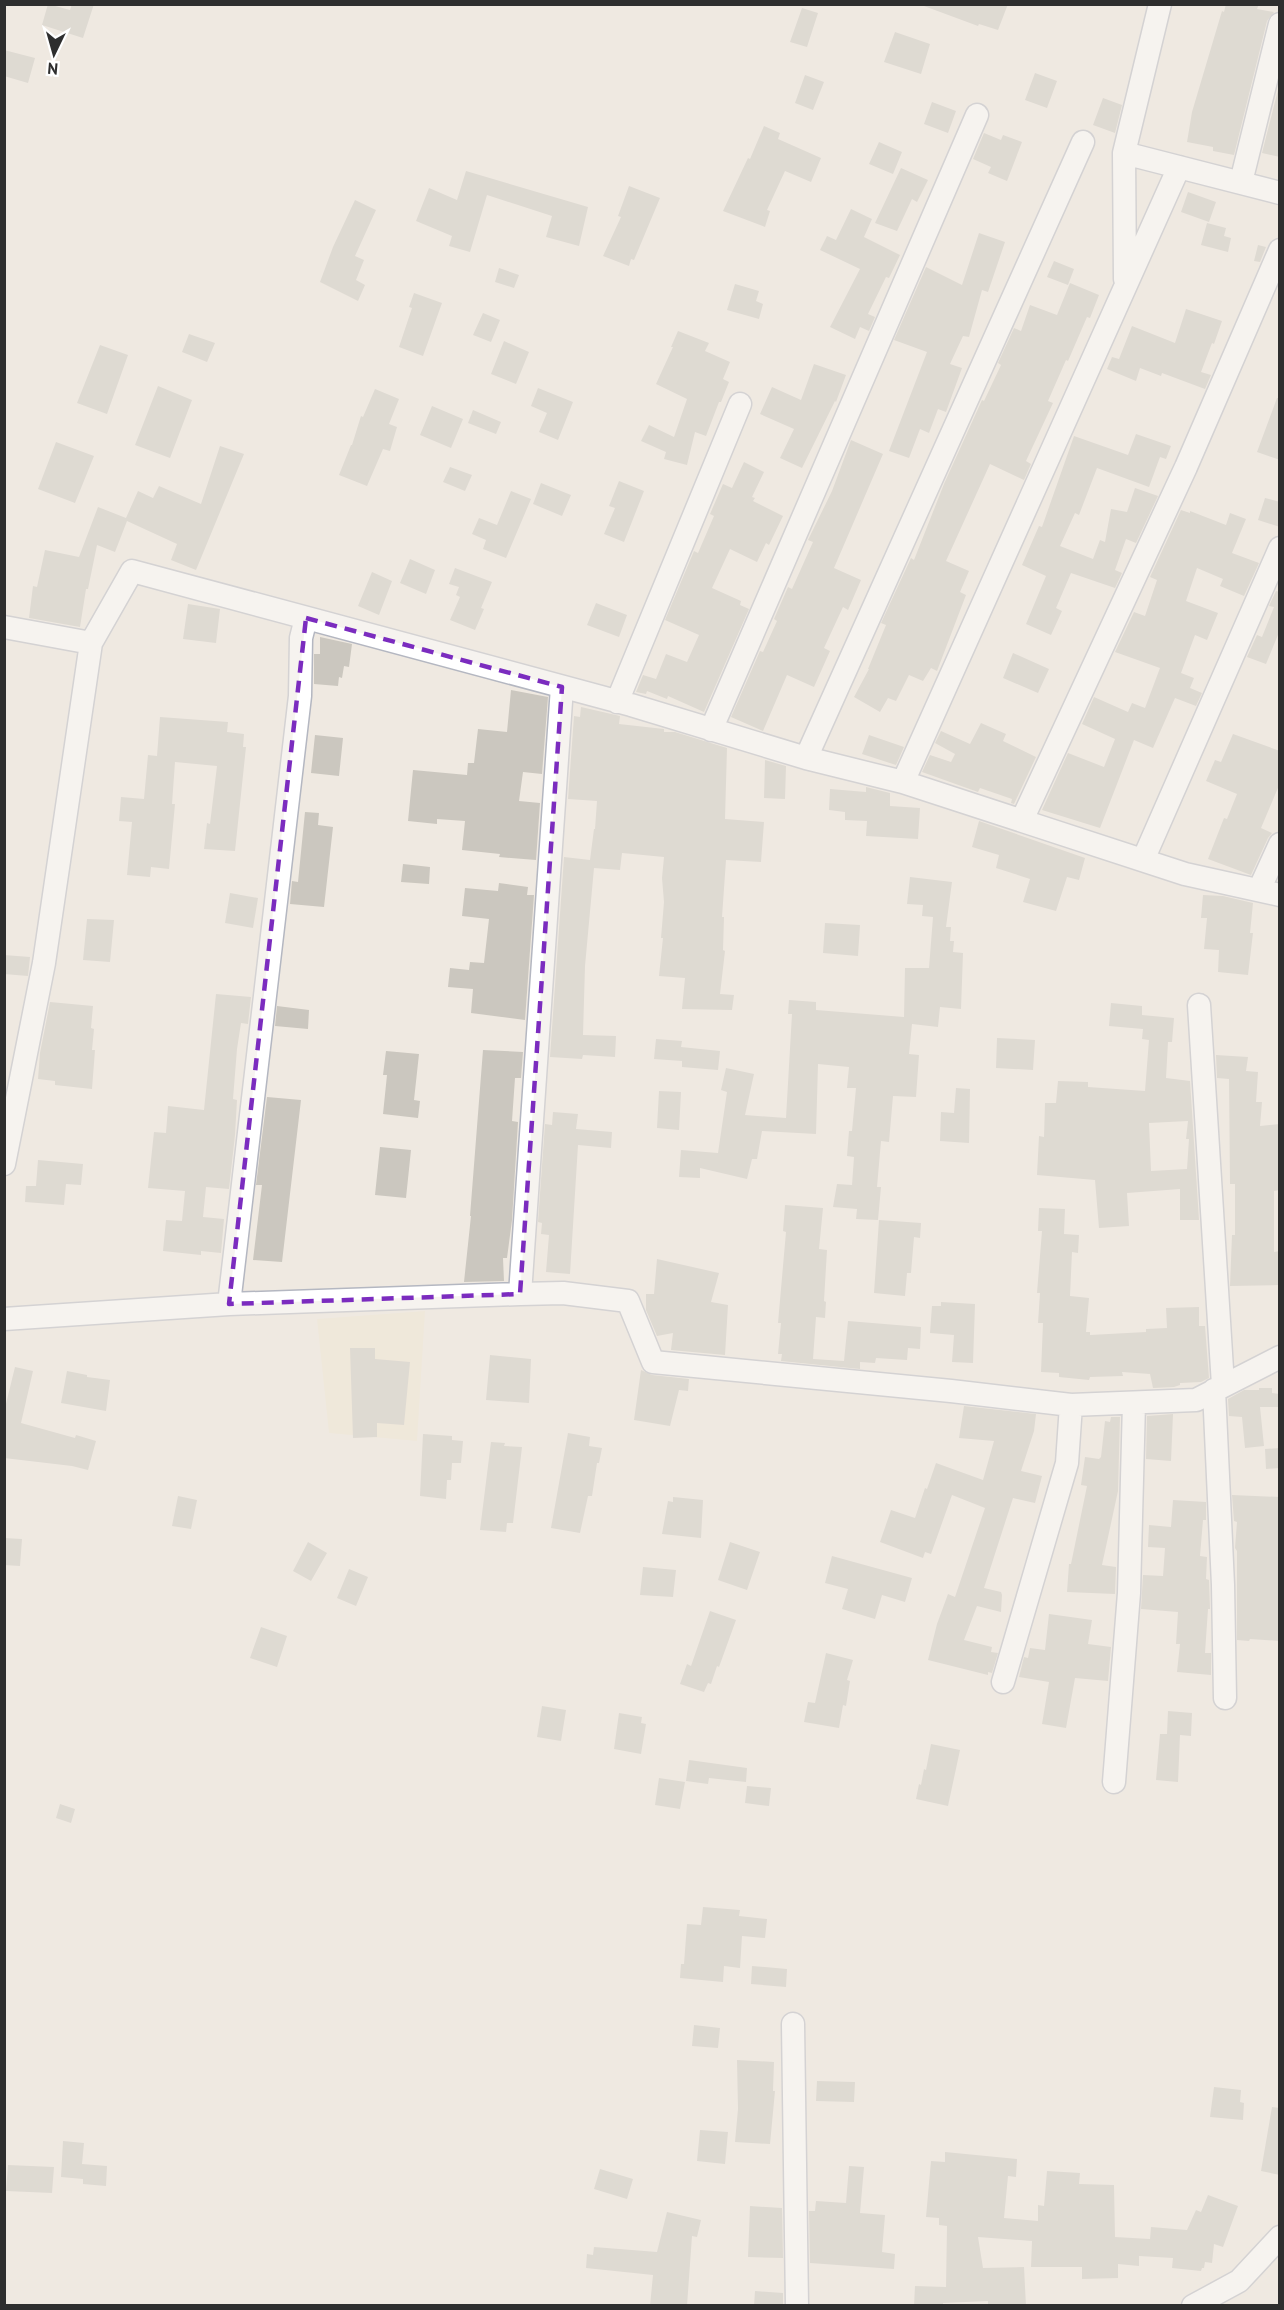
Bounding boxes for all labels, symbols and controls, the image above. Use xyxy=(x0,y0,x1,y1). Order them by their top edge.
north arrow xyxy=(24,24,84,84)
text: N xyxy=(47,59,59,79)

